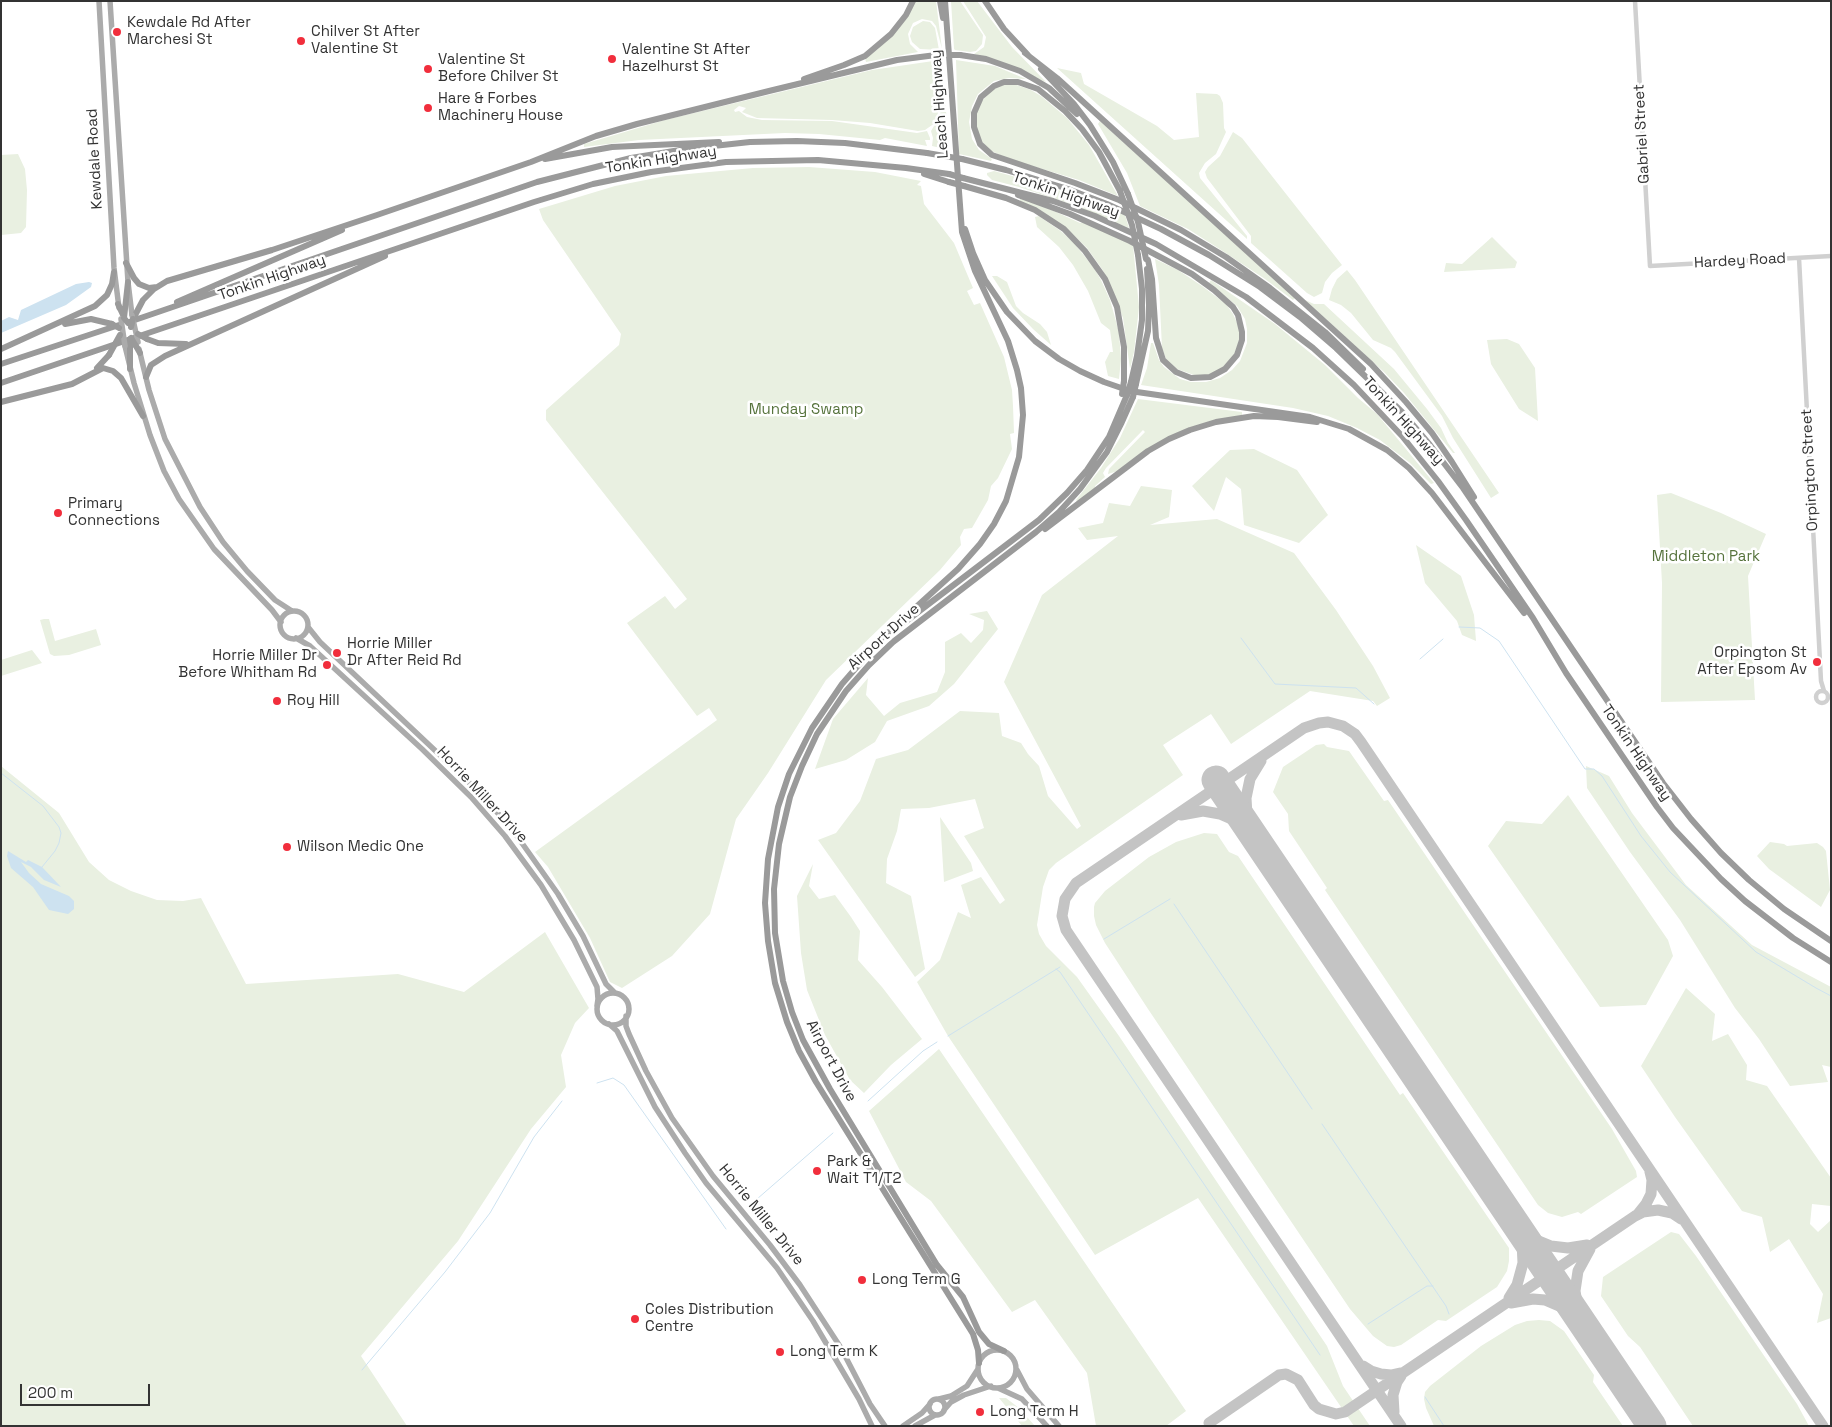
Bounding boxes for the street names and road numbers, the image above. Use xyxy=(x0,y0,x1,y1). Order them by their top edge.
street label: Leach Highway xyxy=(927,49,953,159)
street label: Gabriel Street xyxy=(1630,84,1654,184)
street label: Kewdale Road xyxy=(83,108,107,210)
street label: Tonkin Highway xyxy=(604,142,718,178)
street label: Tonkin Highway xyxy=(1010,168,1122,222)
street label: Hardey Road xyxy=(1693,250,1787,272)
street label: Tonkin Highway xyxy=(216,251,328,305)
street label: Tonkin Highway xyxy=(1359,373,1447,469)
street label: Orpington Street xyxy=(1798,408,1822,532)
street label: Airport Drive xyxy=(845,600,923,674)
street label: Tonkin Highway xyxy=(1597,701,1675,805)
street label: Horrie Miller Drive xyxy=(433,743,531,847)
street label: Airport Drive xyxy=(802,1017,860,1105)
street label: Horrie Miller Drive xyxy=(715,1161,807,1269)

